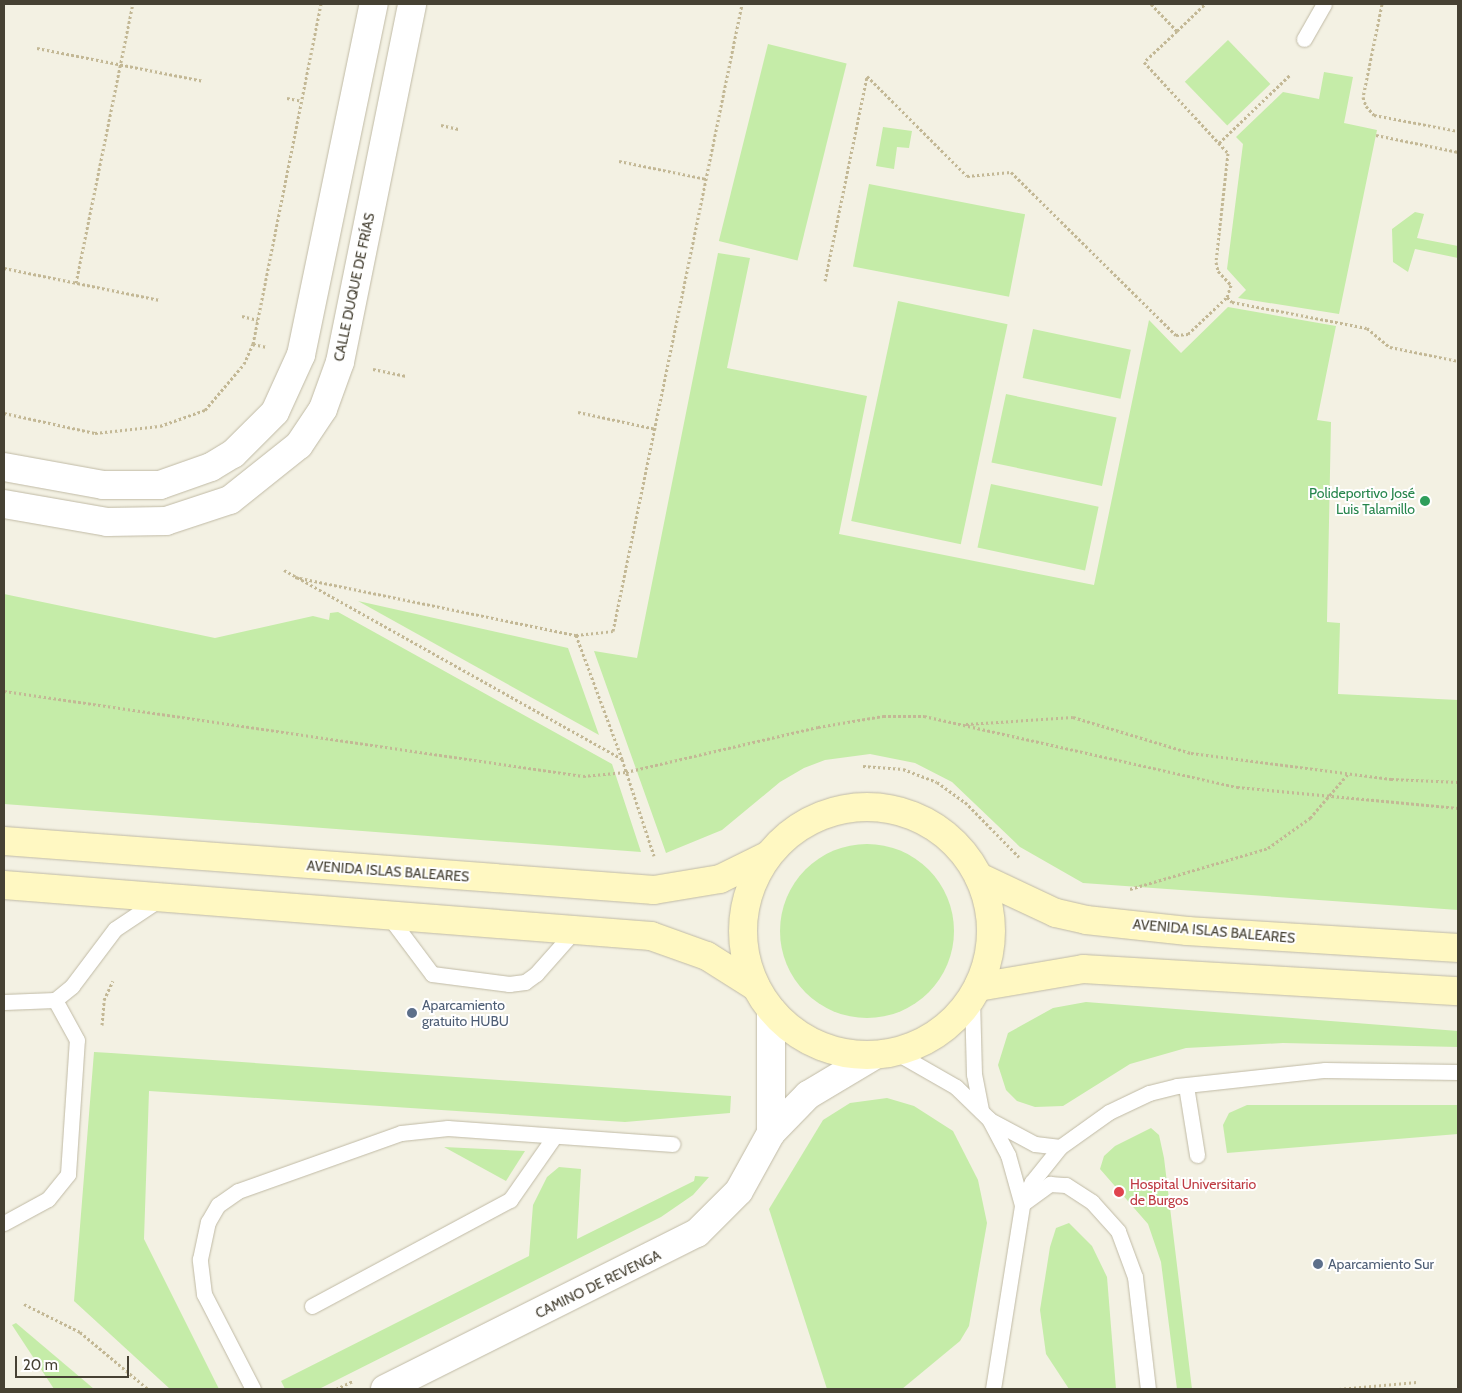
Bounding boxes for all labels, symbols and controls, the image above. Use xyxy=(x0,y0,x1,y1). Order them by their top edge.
street label: CALLE DUQUE DE FRÍAS xyxy=(330,211,378,363)
place label: Polideportivo José Luis Talamillo xyxy=(1309,485,1415,518)
marker: Polideportivo José Luis Talamillo xyxy=(1419,495,1431,507)
street label: AVENIDA ISLAS BALEARES xyxy=(306,857,470,885)
street label: AVENIDA ISLAS BALEARES xyxy=(1132,916,1296,946)
place label: Aparcamiento gratuito HUBU xyxy=(422,997,509,1030)
marker: Aparcamiento gratuito HUBU xyxy=(406,1007,418,1019)
place label: Hospital Universitario de Burgos xyxy=(1130,1176,1256,1208)
marker: Hospital Universitario de Burgos xyxy=(1112,1185,1126,1199)
street label: CAMINO DE REVENGA xyxy=(533,1246,663,1322)
place label: Aparcamiento Sur xyxy=(1328,1256,1434,1272)
marker: Aparcamiento Sur xyxy=(1312,1258,1324,1270)
scale bar xyxy=(18,1346,131,1378)
text: 20 m xyxy=(23,1356,58,1374)

